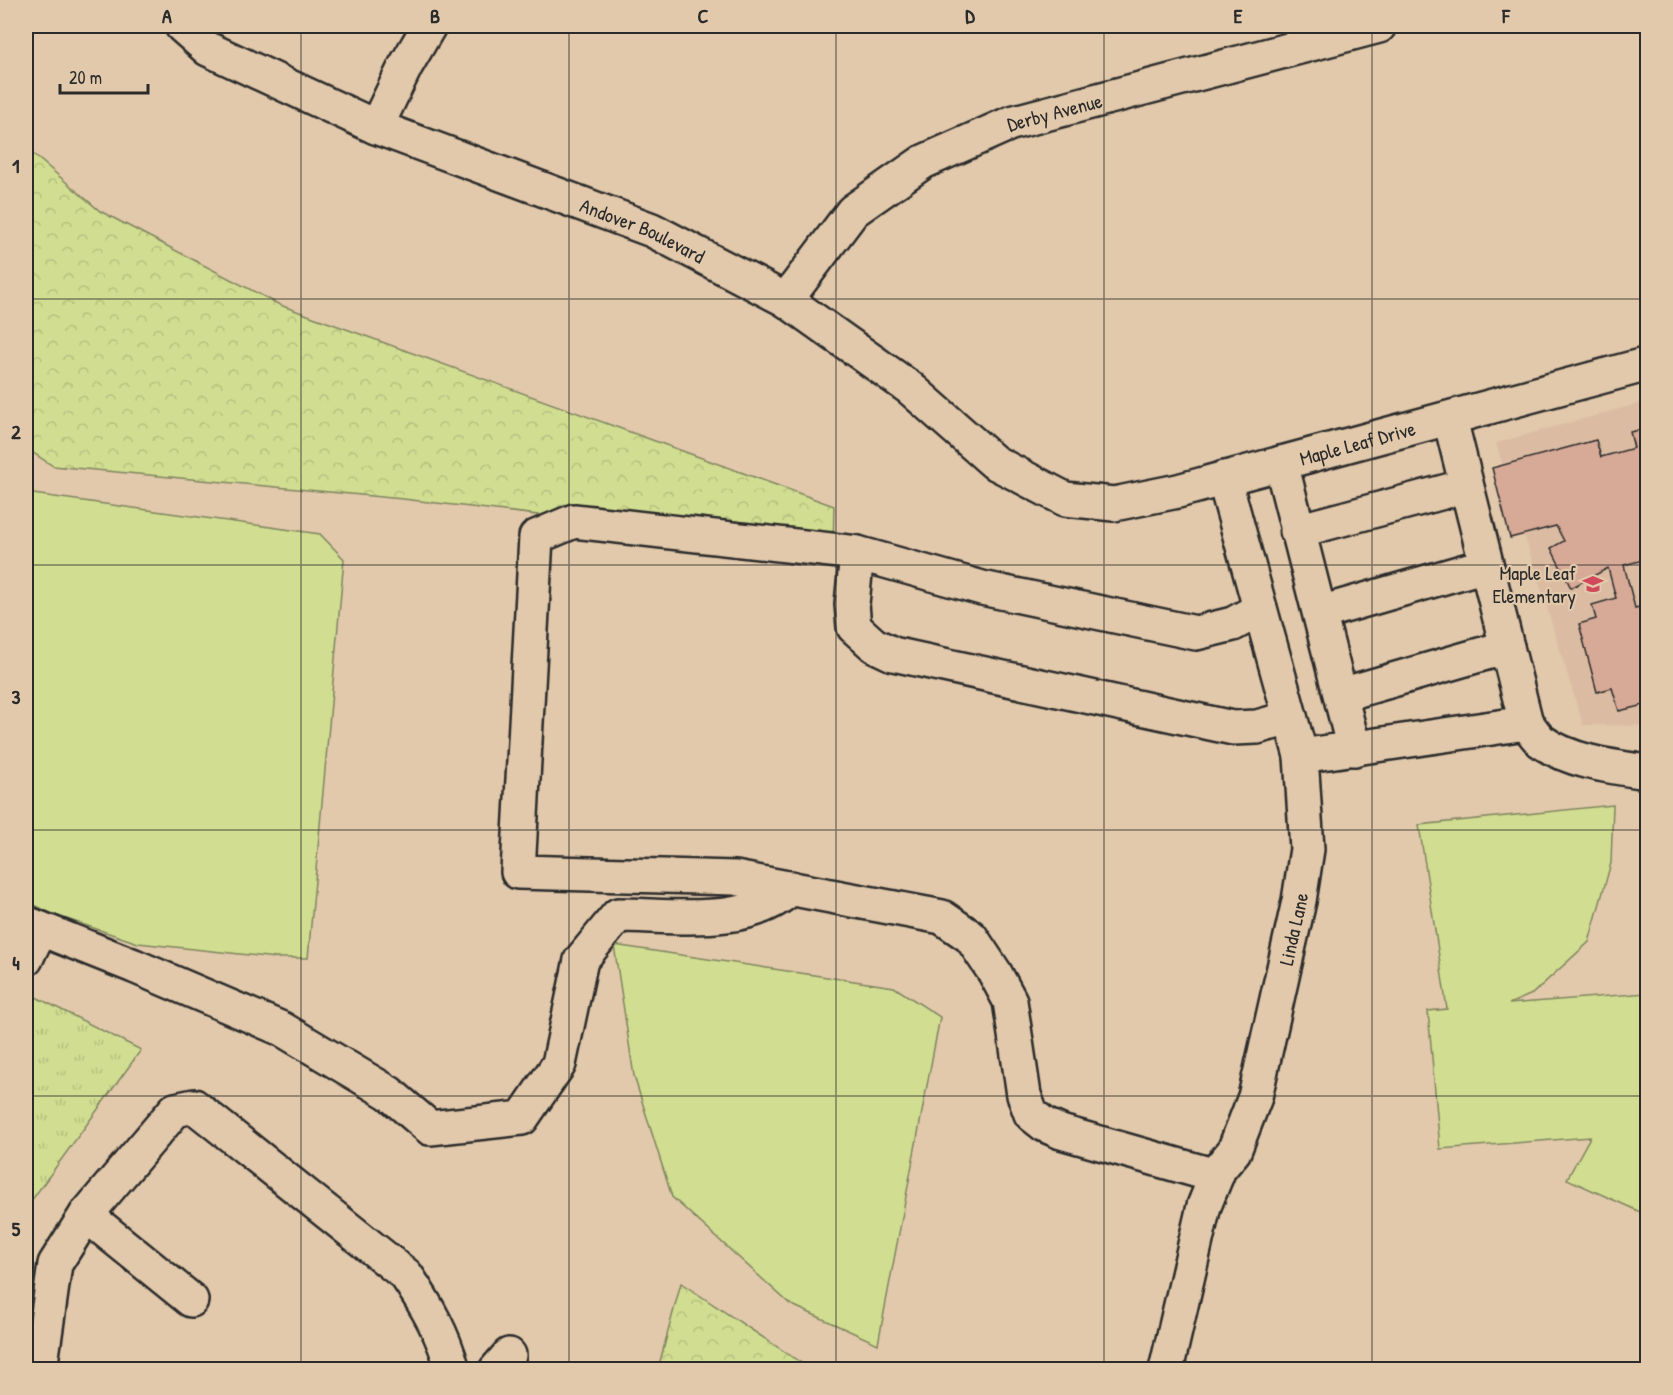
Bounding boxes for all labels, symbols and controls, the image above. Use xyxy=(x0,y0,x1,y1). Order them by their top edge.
text: A xyxy=(162,2,172,29)
text: B xyxy=(430,2,440,29)
text: C xyxy=(698,2,709,29)
text: D xyxy=(965,2,975,29)
text: E xyxy=(1234,2,1243,29)
text: F xyxy=(1501,2,1511,29)
scale bar xyxy=(60,57,148,95)
text: 20 m xyxy=(69,65,102,90)
street label: Derby Avenue xyxy=(1004,86,1105,137)
text: 1 xyxy=(12,152,20,179)
street label: Andover Boulevard xyxy=(577,191,710,269)
street label: Maple Leaf Drive xyxy=(1296,414,1418,471)
text: 2 xyxy=(11,418,21,445)
place label: Maple Leaf Elementary xyxy=(1492,559,1576,609)
school or university icon: Maple Leaf Elementary xyxy=(1581,572,1605,596)
text: 3 xyxy=(12,683,21,710)
street label: Linda Lane xyxy=(1272,891,1314,968)
text: 4 xyxy=(12,949,20,976)
text: 5 xyxy=(12,1215,21,1242)

